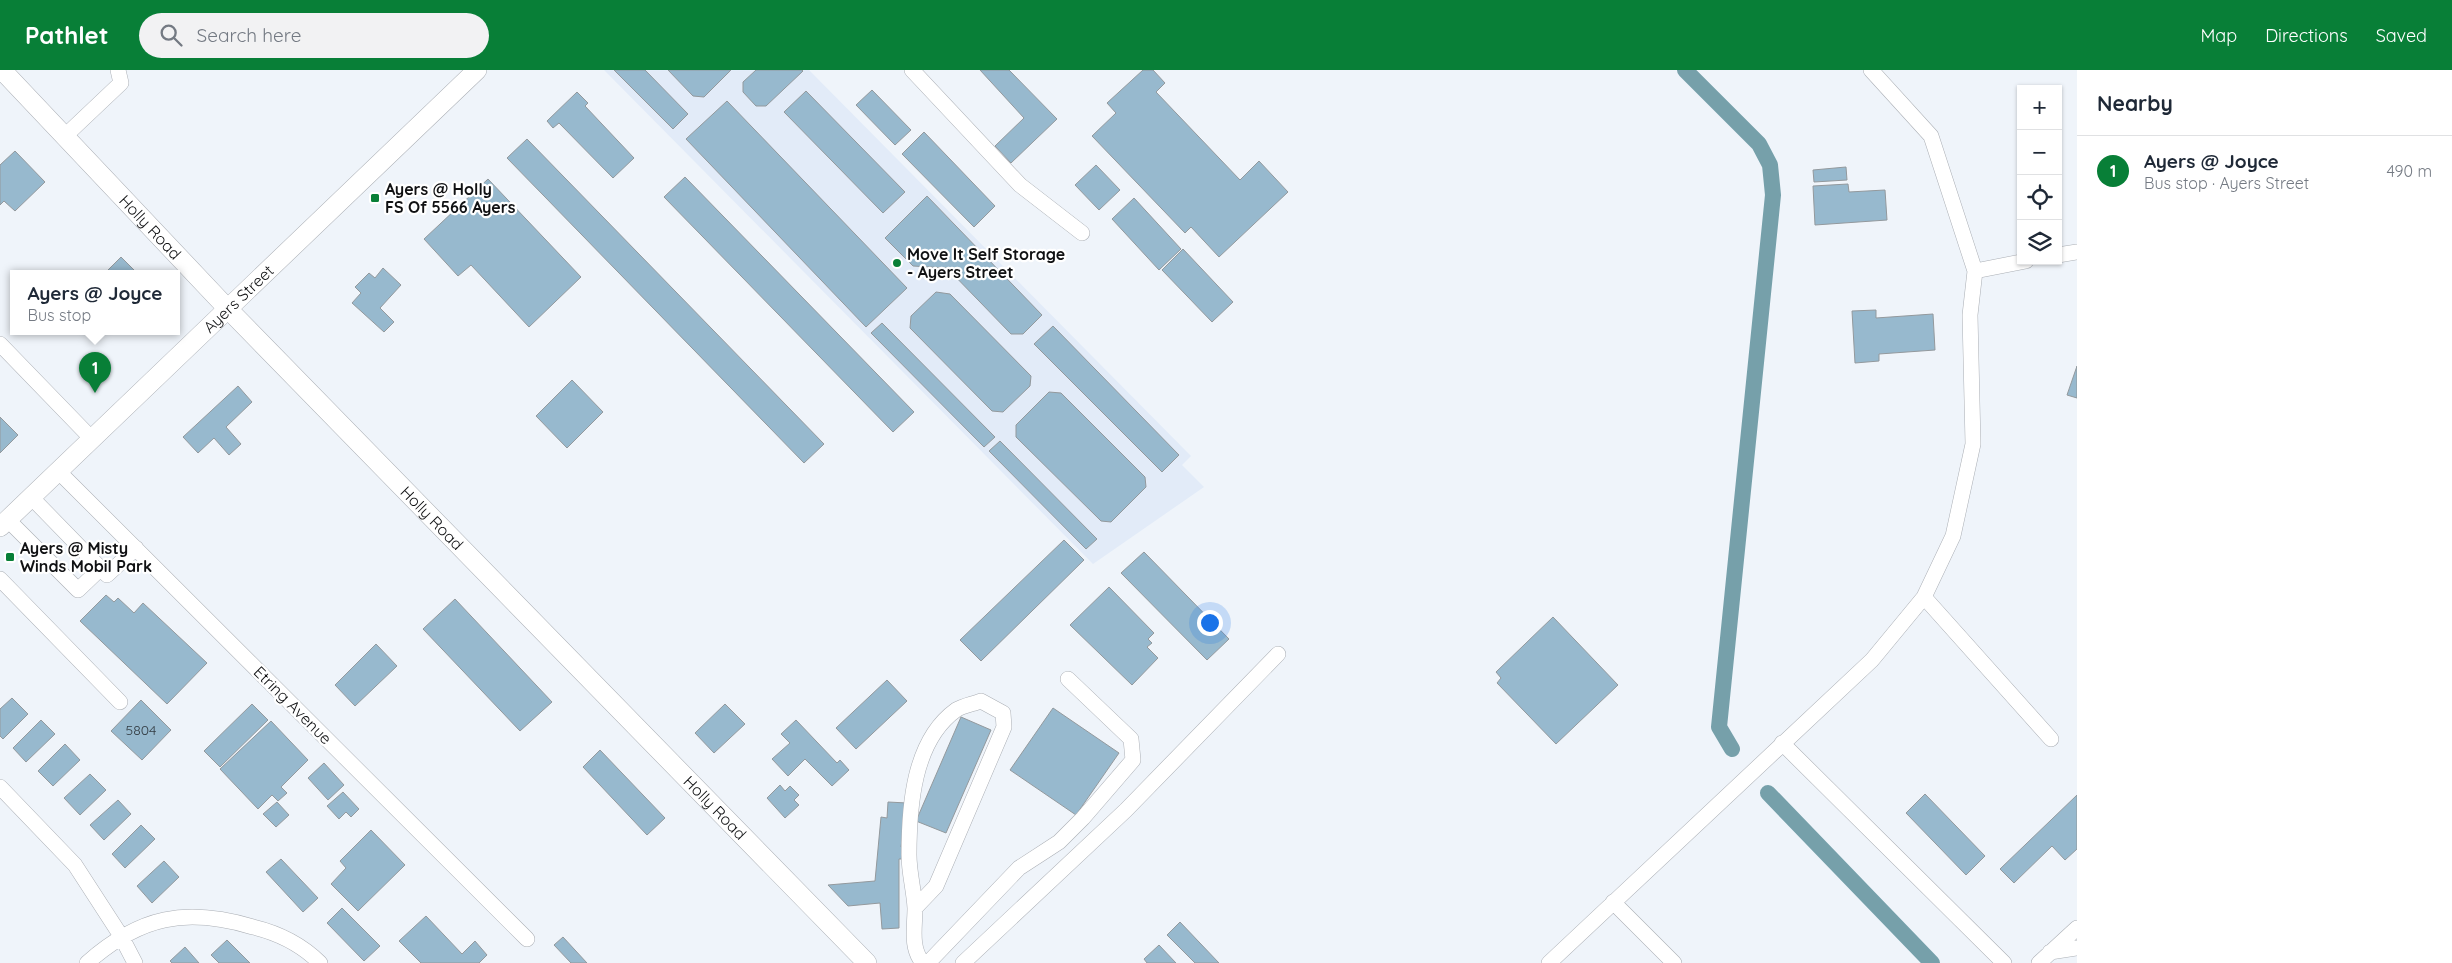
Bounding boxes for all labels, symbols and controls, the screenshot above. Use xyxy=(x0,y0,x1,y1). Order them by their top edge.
search box xyxy=(139,13,489,58)
text: Pathlet xyxy=(25,20,109,50)
icon: search xyxy=(157,21,185,49)
text: Search here xyxy=(197,23,301,47)
text: Map xyxy=(2200,24,2237,47)
text: Directions xyxy=(2265,24,2348,47)
text: Saved xyxy=(2376,24,2427,47)
map controls xyxy=(2017,85,2062,265)
button: + xyxy=(2017,85,2062,130)
text: Nearby xyxy=(2097,90,2173,116)
button: − xyxy=(2017,130,2062,175)
text: Ayers @ Joyce xyxy=(2144,149,2279,173)
text: 1 xyxy=(2110,161,2116,181)
text: 490 m xyxy=(2386,161,2432,181)
text: Bus stop · Ayers Street xyxy=(2144,173,2309,193)
button: locate xyxy=(2017,175,2062,220)
place label: Ayers @ Holly FS Of 5566 Ayers xyxy=(385,179,516,217)
street label: Holly Road xyxy=(115,190,186,263)
marker: Ayers @ Holly FS Of 5566 Ayers xyxy=(369,192,381,204)
button: layers xyxy=(2017,220,2062,265)
place label: Move It Self Storage - Ayers Street xyxy=(907,244,1065,282)
marker: Move It Self Storage - Ayers Street xyxy=(891,257,903,269)
street label: Ayers Street xyxy=(199,260,278,337)
popup xyxy=(10,270,180,335)
text: Ayers @ Joyce xyxy=(28,281,162,305)
text: Bus stop xyxy=(28,305,91,325)
pin: 1 xyxy=(79,352,111,393)
street label: Holly Road xyxy=(396,482,468,554)
place label: Ayers @ Misty Winds Mobil Park xyxy=(20,538,152,576)
marker: Ayers @ Misty Winds Mobil Park xyxy=(4,551,16,563)
your location xyxy=(1197,610,1223,636)
street label: Etring Avenue xyxy=(250,662,336,748)
house number: 5804 xyxy=(126,721,156,739)
street label: Holly Road xyxy=(680,771,751,844)

